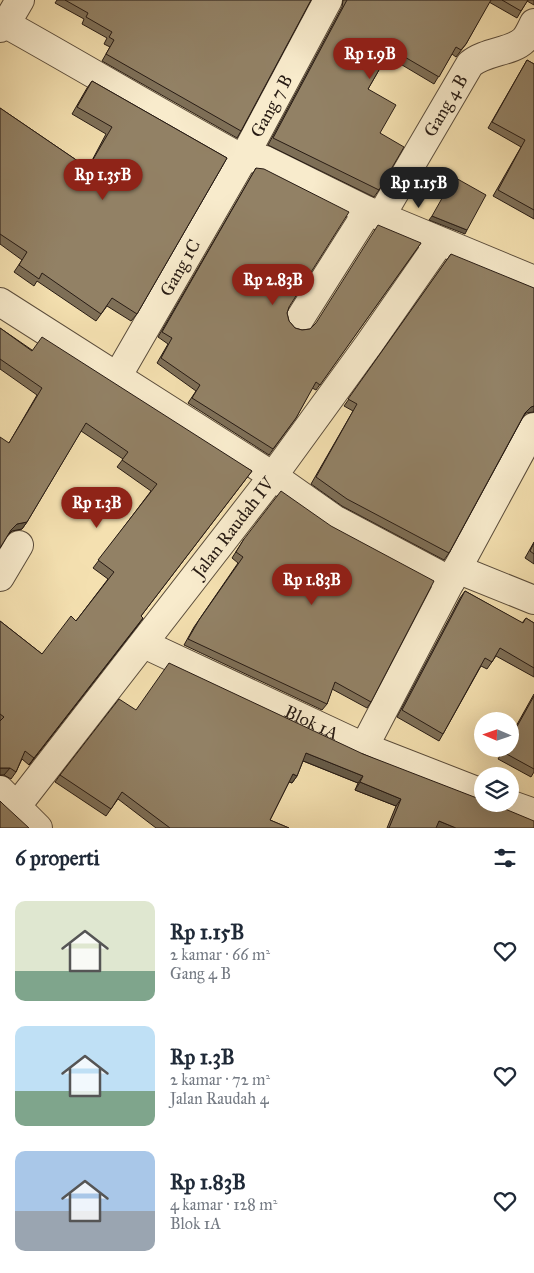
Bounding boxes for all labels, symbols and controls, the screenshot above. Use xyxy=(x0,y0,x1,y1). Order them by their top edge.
pin: Rp 1.9B xyxy=(324,38,416,80)
text: Rp 1.9B xyxy=(344,44,396,63)
street label: Gang 4 B xyxy=(419,70,473,141)
street label: Gang 7 B xyxy=(246,71,297,141)
pin: Rp 1.35B xyxy=(51,158,155,201)
text: Rp 1.35B xyxy=(75,165,131,184)
pin: Rp 1.15B xyxy=(367,166,471,209)
text: Rp 1.15B xyxy=(391,173,447,192)
street label: Gang 1C xyxy=(155,235,205,300)
pin: Rp 2.83B xyxy=(221,264,325,306)
text: Rp 2.83B xyxy=(243,270,303,289)
street label: Jalan Raudah IV xyxy=(186,472,280,584)
pin: Rp 1.3B xyxy=(51,486,143,529)
text: Rp 1.3B xyxy=(72,493,122,512)
pin: Rp 1.83B xyxy=(260,564,364,606)
text: Rp 1.83B xyxy=(283,570,341,589)
street label: Blok 1A xyxy=(281,700,342,745)
north arrow xyxy=(474,712,519,758)
map controls xyxy=(474,712,519,812)
button: layers xyxy=(474,767,519,812)
icon: filters xyxy=(491,844,519,872)
text: 6 properti xyxy=(15,845,100,871)
text: Rp 1.15B xyxy=(170,919,244,945)
icon: home xyxy=(55,921,115,981)
icon: heart xyxy=(491,937,519,965)
text: 2 kamar · 66 m² xyxy=(170,945,270,964)
text: Gang 4 B xyxy=(170,964,231,983)
text: Rp 1.3B xyxy=(170,1044,235,1070)
icon: home xyxy=(55,1046,115,1106)
icon: heart xyxy=(491,1062,519,1090)
text: 2 kamar · 72 m² xyxy=(170,1070,270,1089)
text: Jalan Raudah 4 xyxy=(170,1089,269,1108)
text: Rp 1.83B xyxy=(170,1169,246,1195)
icon: home xyxy=(55,1171,115,1231)
icon: heart xyxy=(491,1187,519,1215)
text: 4 kamar · 128 m² xyxy=(170,1195,277,1214)
text: Blok 1A xyxy=(170,1214,221,1233)

